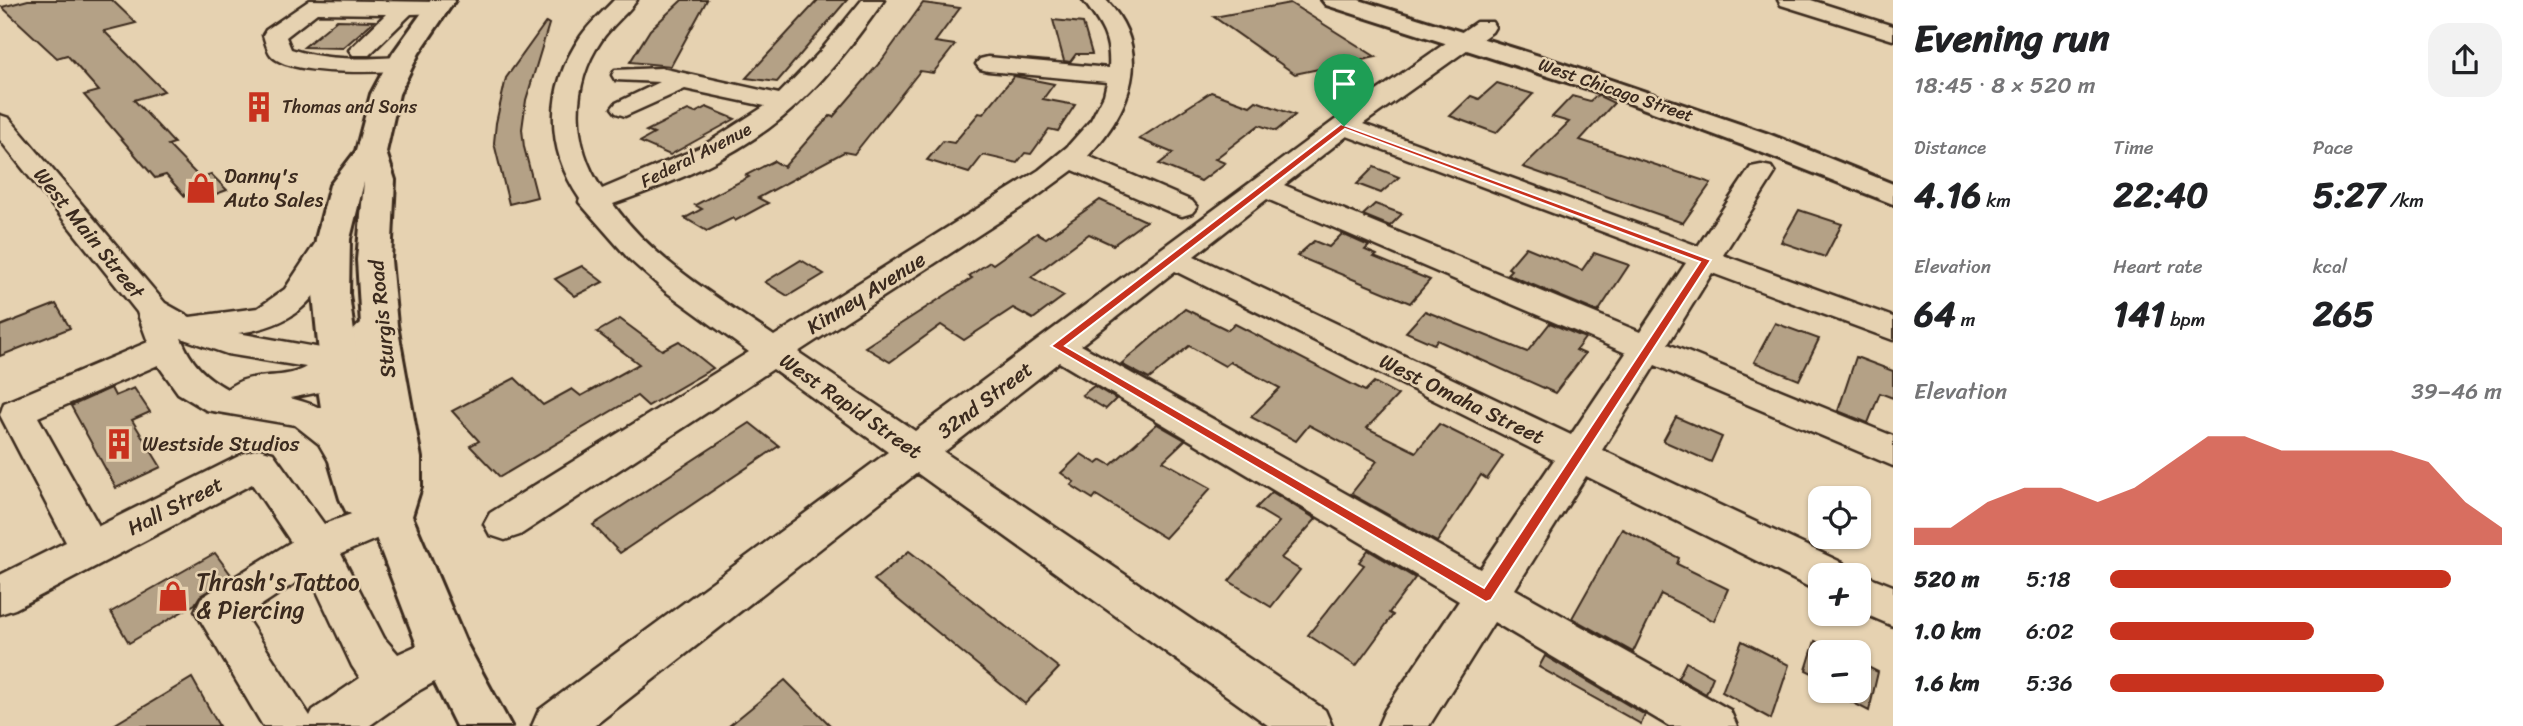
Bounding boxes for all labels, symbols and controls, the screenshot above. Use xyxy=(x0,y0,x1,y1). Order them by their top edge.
text: Evening run xyxy=(1914,5,2110,72)
button: share xyxy=(2428,23,2502,97)
street label: West Chicago Street xyxy=(1534,48,1698,132)
pin xyxy=(1314,54,1374,126)
icon: arrive xyxy=(1325,65,1363,103)
text: 18:45 · 8 × 520 m xyxy=(1914,65,2095,106)
building icon: Thomas and Sons xyxy=(242,90,276,124)
place label: Thomas and Sons xyxy=(282,91,418,123)
street label: Federal Avenue xyxy=(635,113,758,197)
text: Distance xyxy=(1914,131,1986,164)
text: Time xyxy=(2113,131,2154,164)
text: Pace xyxy=(2313,131,2353,164)
place label: Danny's Auto Sales xyxy=(223,157,324,219)
street label: West Main Street xyxy=(23,158,156,309)
text: 4.16 xyxy=(1914,164,1981,226)
text: 22:40 xyxy=(2113,164,2208,226)
text: 5:27 xyxy=(2313,164,2385,226)
shop icon: Danny's Auto Sales xyxy=(184,171,218,205)
text: km xyxy=(1981,184,2011,217)
text: /km xyxy=(2385,184,2424,217)
street label: Kinney Avenue xyxy=(799,241,934,345)
text: Elevation xyxy=(1914,250,1991,283)
text: Heart rate xyxy=(2113,250,2203,283)
text: kcal xyxy=(2313,250,2347,283)
street label: Sturgis Road xyxy=(357,256,407,380)
text: 64 xyxy=(1914,283,1956,345)
text: 141 xyxy=(2113,283,2165,345)
text: 265 xyxy=(2313,283,2374,345)
text: m xyxy=(1956,303,1975,336)
text: bpm xyxy=(2165,303,2205,336)
street label: West Rapid Street xyxy=(771,342,931,470)
street label: West Omaha Street xyxy=(1373,342,1551,456)
street label: 32nd Street xyxy=(929,351,1041,449)
text: Elevation xyxy=(1914,371,2007,412)
text: 39–46 m xyxy=(2411,371,2502,412)
place label: Westside Studios xyxy=(142,425,300,463)
building icon: Westside Studios xyxy=(102,427,136,461)
street label: Hall Street xyxy=(120,465,230,547)
map controls xyxy=(1808,486,1871,703)
button: locate xyxy=(1808,486,1871,549)
text: 520 m xyxy=(1914,559,1980,600)
text: 5:18 xyxy=(2026,559,2071,600)
place label: Thrash's Tattoo & Piercing xyxy=(196,561,360,631)
button: + xyxy=(1808,563,1871,626)
shop icon: Thrash's Tattoo & Piercing xyxy=(156,579,190,613)
text: 1.0 km xyxy=(1914,611,1981,652)
text: 6:02 xyxy=(2026,611,2074,652)
button: − xyxy=(1808,640,1871,703)
text: 1.6 km xyxy=(1914,663,1980,704)
text: 5:36 xyxy=(2026,663,2073,704)

